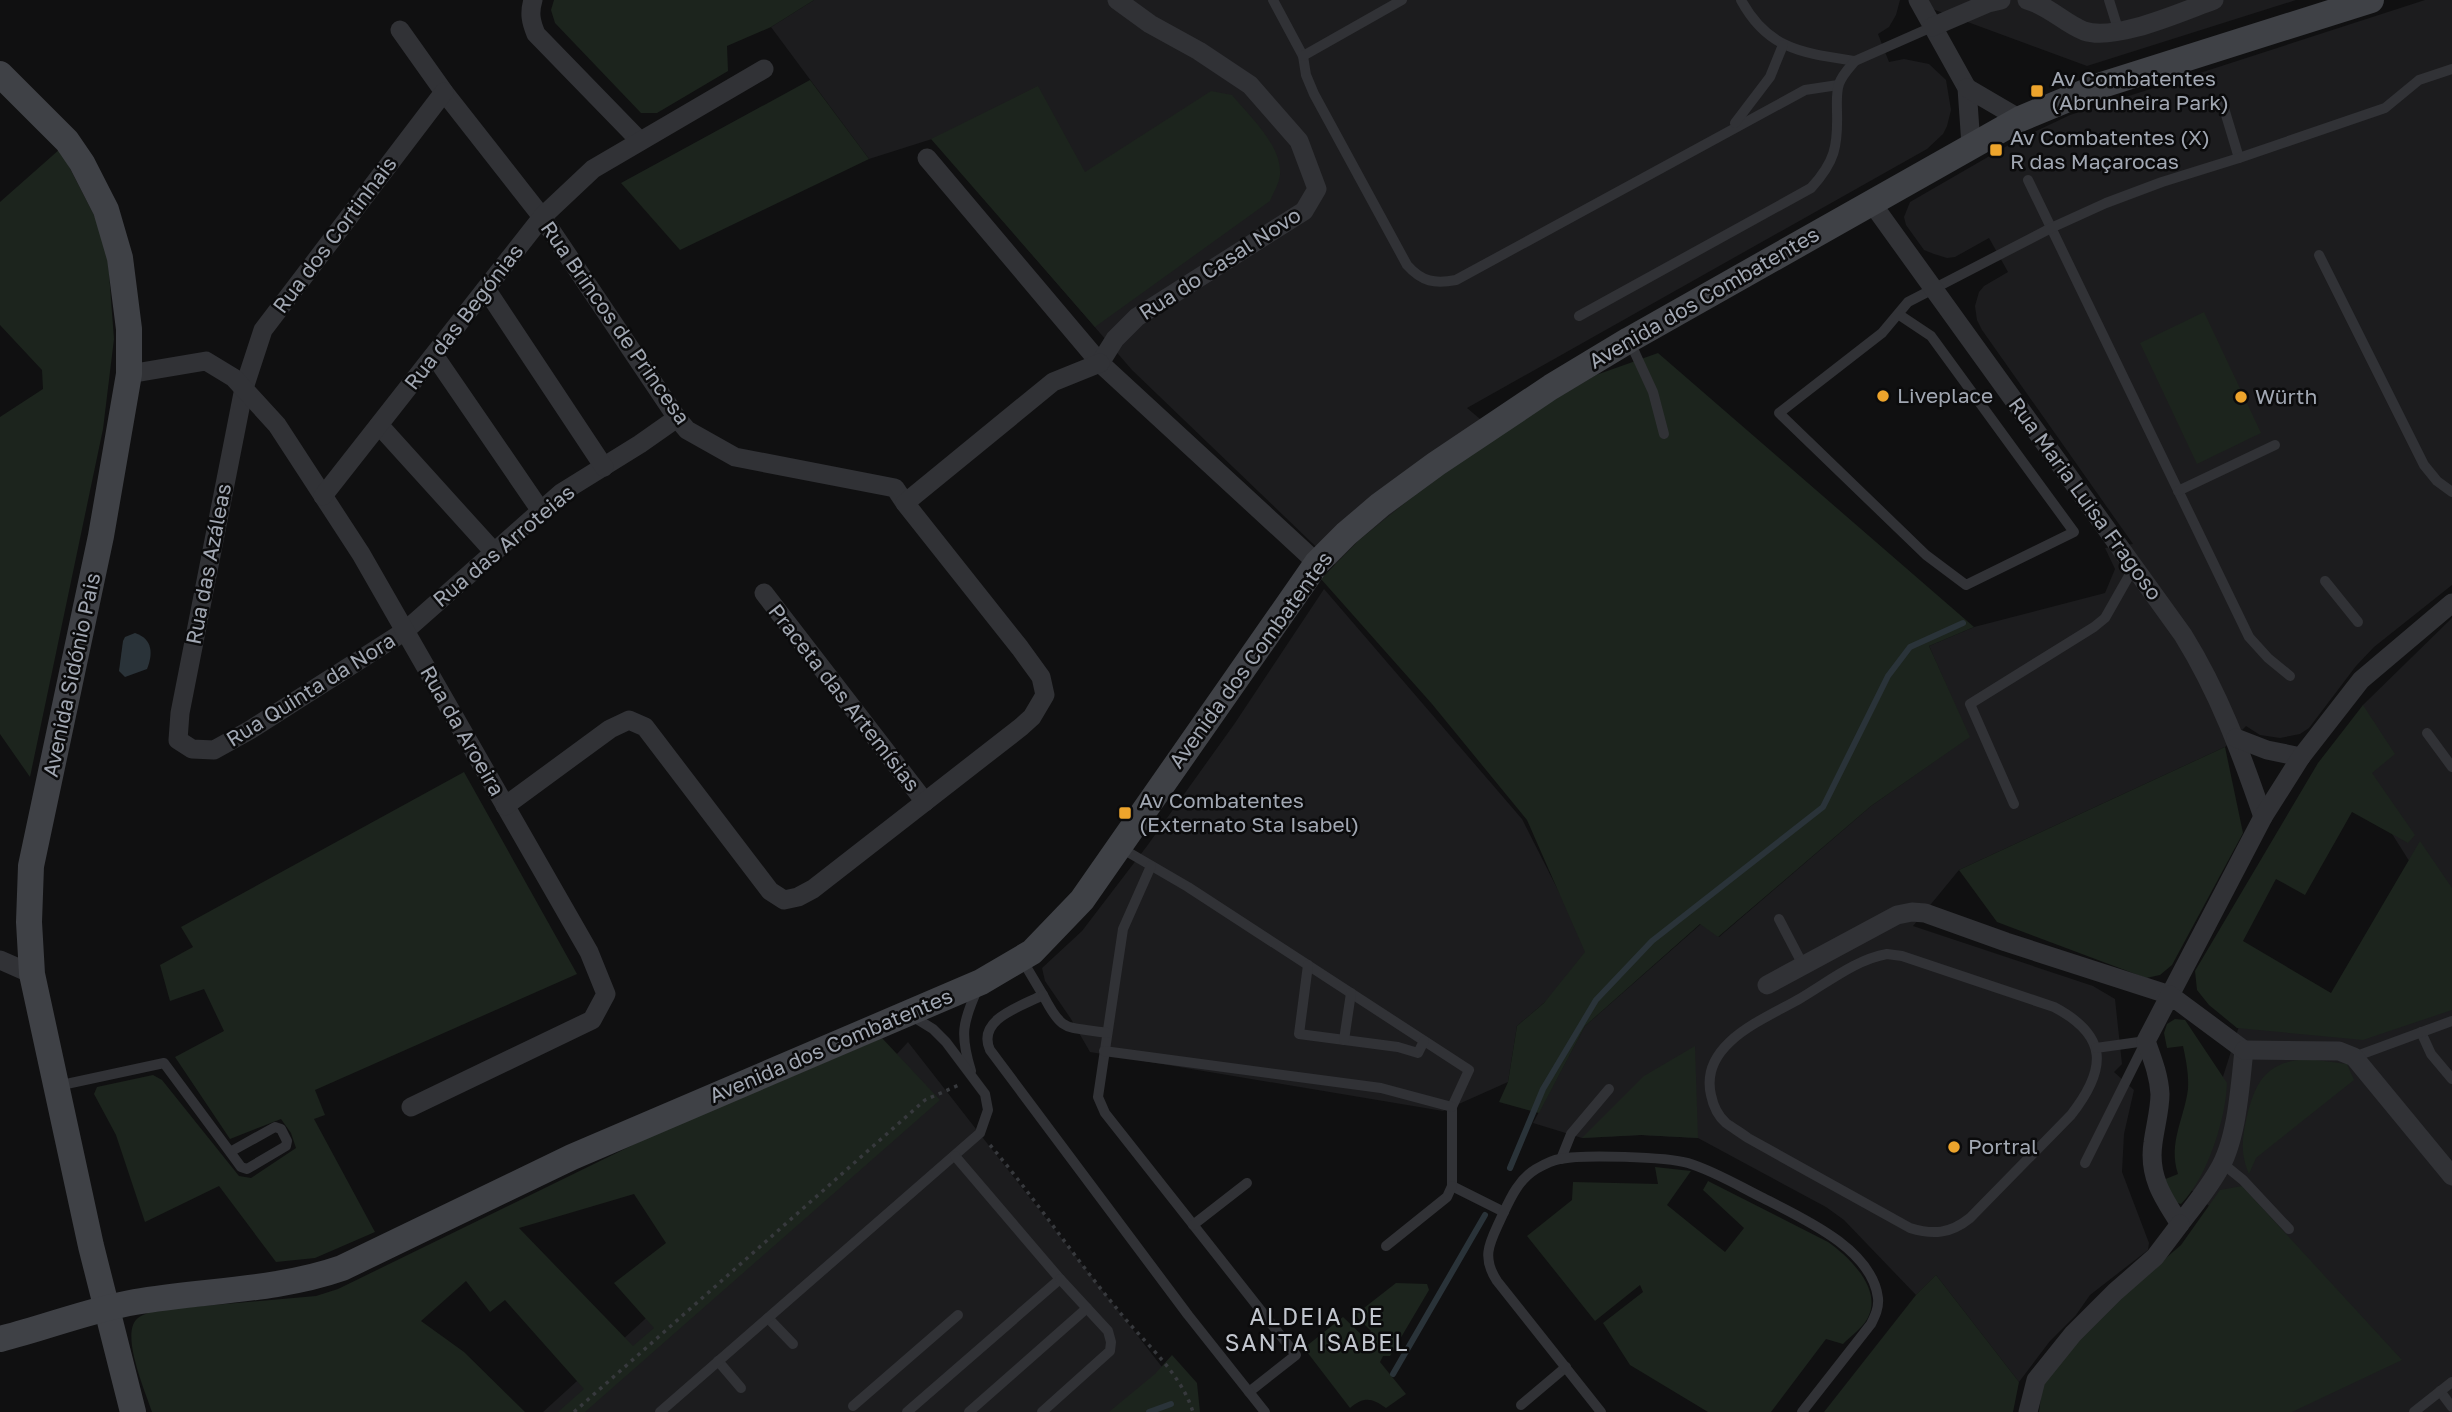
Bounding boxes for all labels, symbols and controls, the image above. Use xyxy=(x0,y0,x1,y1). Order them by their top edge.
place label: Av Combatentes (Abrunheira Park) xyxy=(2051,65,2229,115)
marker: Av Combatentes (Abrunheira Park) xyxy=(2029,83,2045,99)
place label: Av Combatentes (X) R das Maçarocas xyxy=(2010,124,2210,174)
marker: Av Combatentes (X) R das Maçarocas xyxy=(1988,142,2004,158)
street label: Rua dos Cortinhais xyxy=(267,151,402,318)
street label: Rua do Casal Novo xyxy=(1134,201,1305,325)
street label: Rua Brincos de Princesa xyxy=(536,216,696,429)
street label: Avenida dos Combatentes xyxy=(1584,220,1823,374)
street label: Rua das Begónias xyxy=(398,238,528,395)
place label: Liveplace xyxy=(1897,382,1993,408)
place label: Würth xyxy=(2255,383,2317,409)
marker: Liveplace xyxy=(1875,388,1891,404)
marker: Würth xyxy=(2233,389,2249,405)
street label: Rua Maria Luisa Fragoso xyxy=(2004,392,2168,605)
street label: Rua das Arroteias xyxy=(427,478,579,612)
street label: Rua das Azáleas xyxy=(180,481,236,646)
street label: Avenida dos Combatentes xyxy=(1163,546,1338,773)
street label: Avenida Sidónio Pais xyxy=(37,570,105,779)
street label: Praceta das Artemísias xyxy=(763,598,926,796)
street label: Rua Quinta da Nora xyxy=(221,627,400,752)
street label: Rua da Aroeira xyxy=(415,661,511,800)
place label: Av Combatentes (Externato Sta Isabel) xyxy=(1139,787,1359,837)
marker: Av Combatentes (Externato Sta Isabel) xyxy=(1117,805,1133,821)
street label: Avenida dos Combatentes xyxy=(705,982,956,1108)
place label: Portral xyxy=(1968,1133,2038,1159)
marker: Portral xyxy=(1946,1139,1962,1155)
district label: ALDEIA DE SANTA ISABEL xyxy=(1225,1302,1409,1356)

